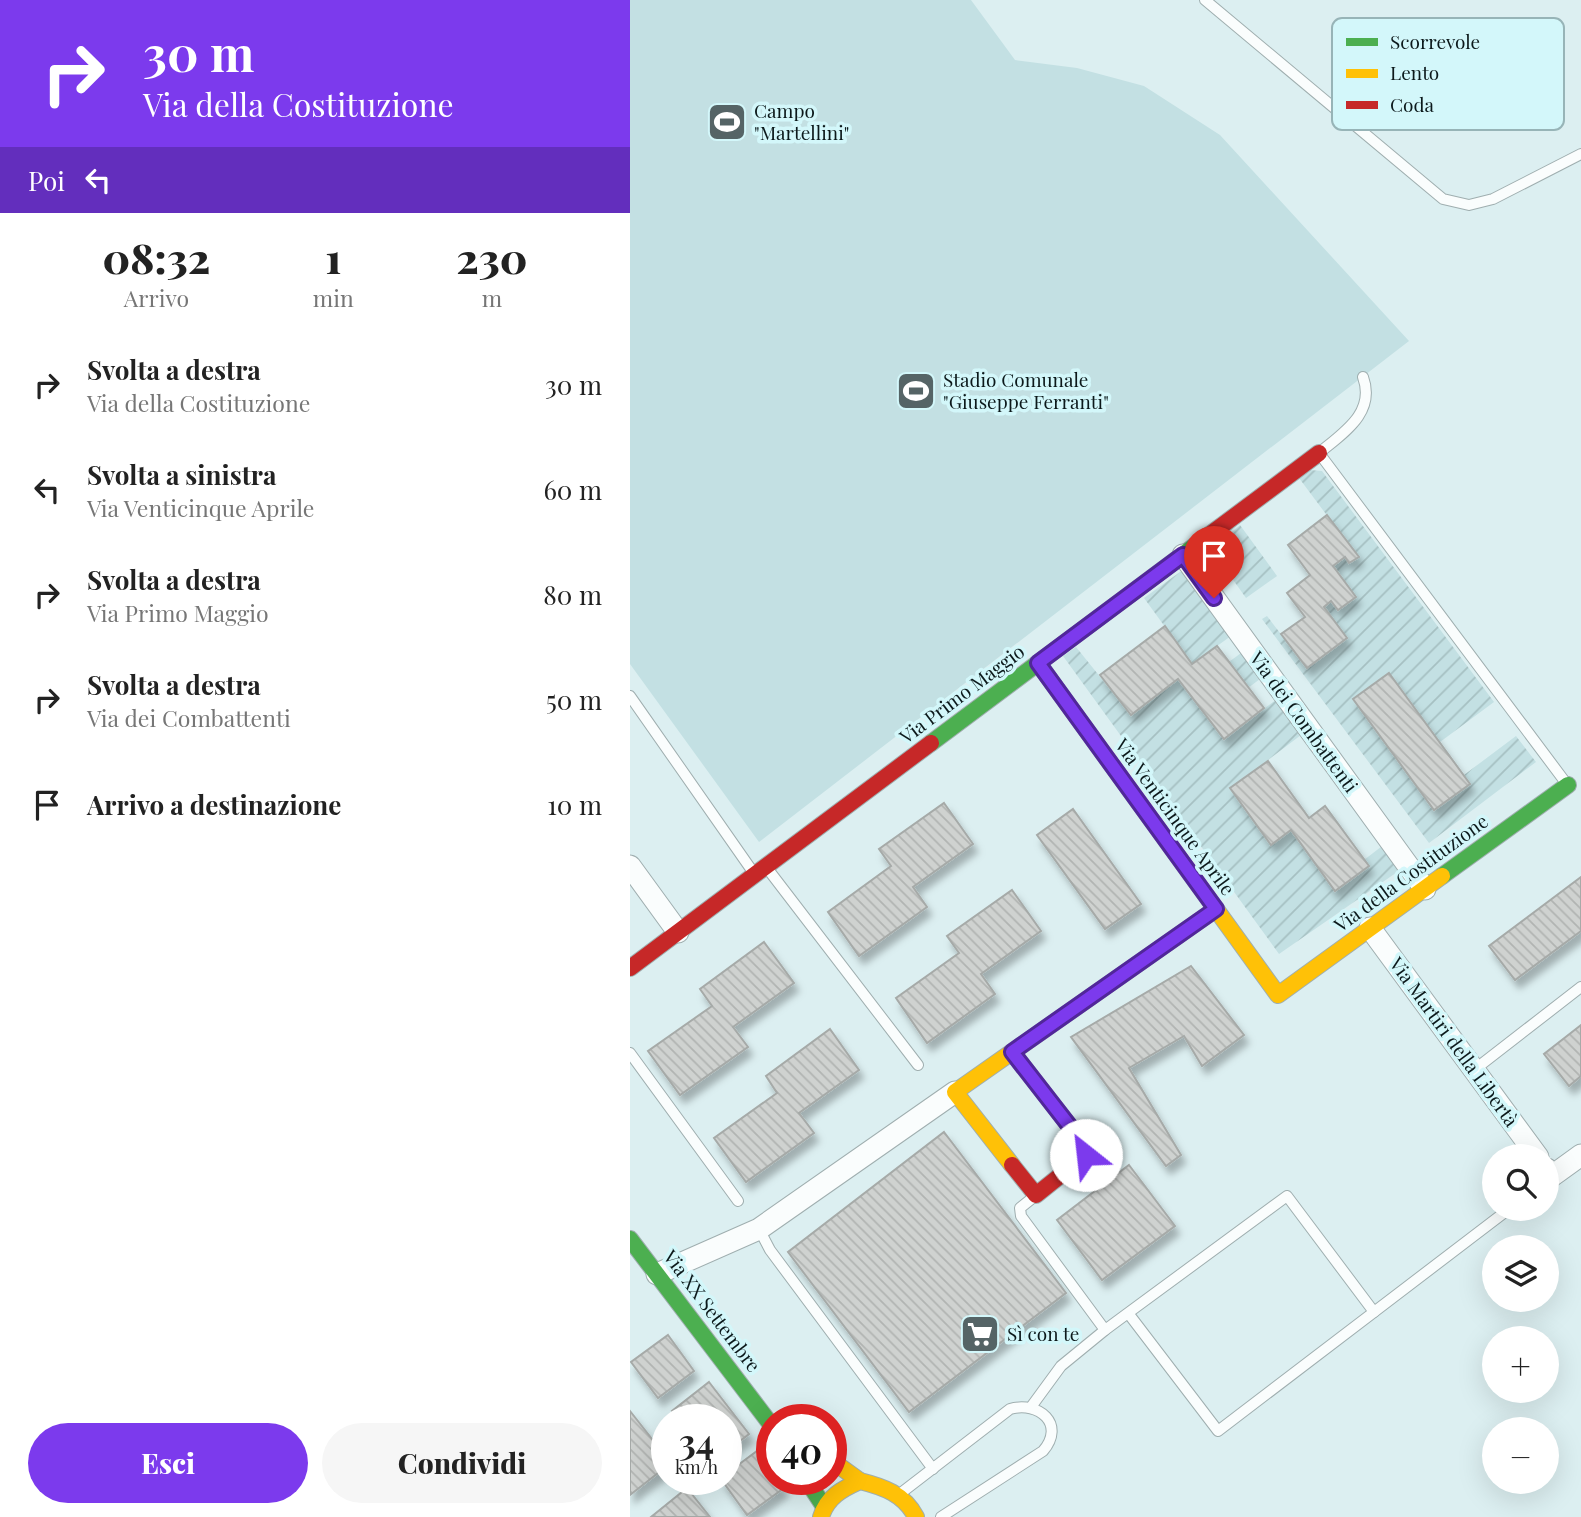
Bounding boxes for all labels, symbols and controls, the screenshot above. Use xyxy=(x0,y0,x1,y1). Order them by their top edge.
legend xyxy=(1332,18,1564,130)
text: 30 m xyxy=(143,19,254,84)
icon: right xyxy=(28,28,119,119)
text: Scorrevole xyxy=(1390,28,1480,54)
text: Lento xyxy=(1390,59,1439,85)
text: Via della Costituzione xyxy=(143,82,454,125)
text: Coda xyxy=(1390,91,1435,117)
place label: Campo "Martellini" xyxy=(754,97,849,145)
sports icon: Campo "Martellini" xyxy=(706,101,748,143)
icon: left xyxy=(79,161,117,199)
text: Poi xyxy=(28,163,65,198)
text: 08:32 xyxy=(102,229,210,285)
text: 1 xyxy=(325,229,341,285)
text: 230 xyxy=(456,229,528,285)
text: Arrivo xyxy=(124,282,189,313)
text: min xyxy=(313,282,354,313)
text: m xyxy=(482,282,502,313)
text: Svolta a destra xyxy=(87,352,261,387)
icon: right xyxy=(28,366,66,404)
place label: Stadio Comunale "Giuseppe Ferranti" xyxy=(943,366,1109,414)
text: 30 m xyxy=(545,367,602,402)
sports icon: Stadio Comunale "Giuseppe Ferranti" xyxy=(895,370,937,412)
text: Via della Costituzione xyxy=(87,387,310,418)
text: Svolta a sinistra xyxy=(87,457,276,492)
icon: left xyxy=(28,471,66,509)
text: 60 m xyxy=(543,472,602,507)
text: Via Venticinque Aprile xyxy=(87,492,314,523)
pin xyxy=(1184,526,1244,598)
icon: arrive xyxy=(1195,537,1233,575)
text: Svolta a destra xyxy=(87,562,261,597)
icon: right xyxy=(28,576,66,614)
text: 80 m xyxy=(543,577,602,612)
text: Via Primo Maggio xyxy=(87,597,269,628)
street label: Via Primo Maggio xyxy=(893,638,1029,749)
street label: Via dei Combattenti xyxy=(1244,645,1365,798)
text: Svolta a destra xyxy=(87,667,261,702)
icon: right xyxy=(28,681,66,719)
text: 50 m xyxy=(546,682,602,717)
text: Via dei Combattenti xyxy=(87,702,291,733)
street label: Via Venticinque Aprile xyxy=(1109,732,1242,900)
icon: arrive xyxy=(28,786,66,824)
text: Arrivo a destinazione xyxy=(87,787,341,822)
text: 10 m xyxy=(547,787,602,822)
street label: Via della Costituzione xyxy=(1327,807,1493,938)
street label: Via Martiri della Libertà xyxy=(1384,951,1525,1132)
position arrow xyxy=(1049,1118,1123,1192)
map controls xyxy=(1482,1144,1559,1494)
button: search xyxy=(1482,1144,1559,1221)
button: layers xyxy=(1482,1235,1559,1312)
street label: Via XX Settembre xyxy=(658,1243,767,1377)
supermarket icon: Sì con te xyxy=(959,1313,1001,1355)
place label: Sì con te xyxy=(1007,1320,1079,1346)
button: + xyxy=(1482,1326,1559,1403)
speed limit sign: 40 xyxy=(756,1404,847,1495)
text: 34 xyxy=(679,1417,714,1464)
button: − xyxy=(1482,1417,1559,1494)
button: Esci xyxy=(28,1423,308,1503)
button: Condividi xyxy=(322,1423,602,1503)
text: km/h xyxy=(675,1455,718,1479)

